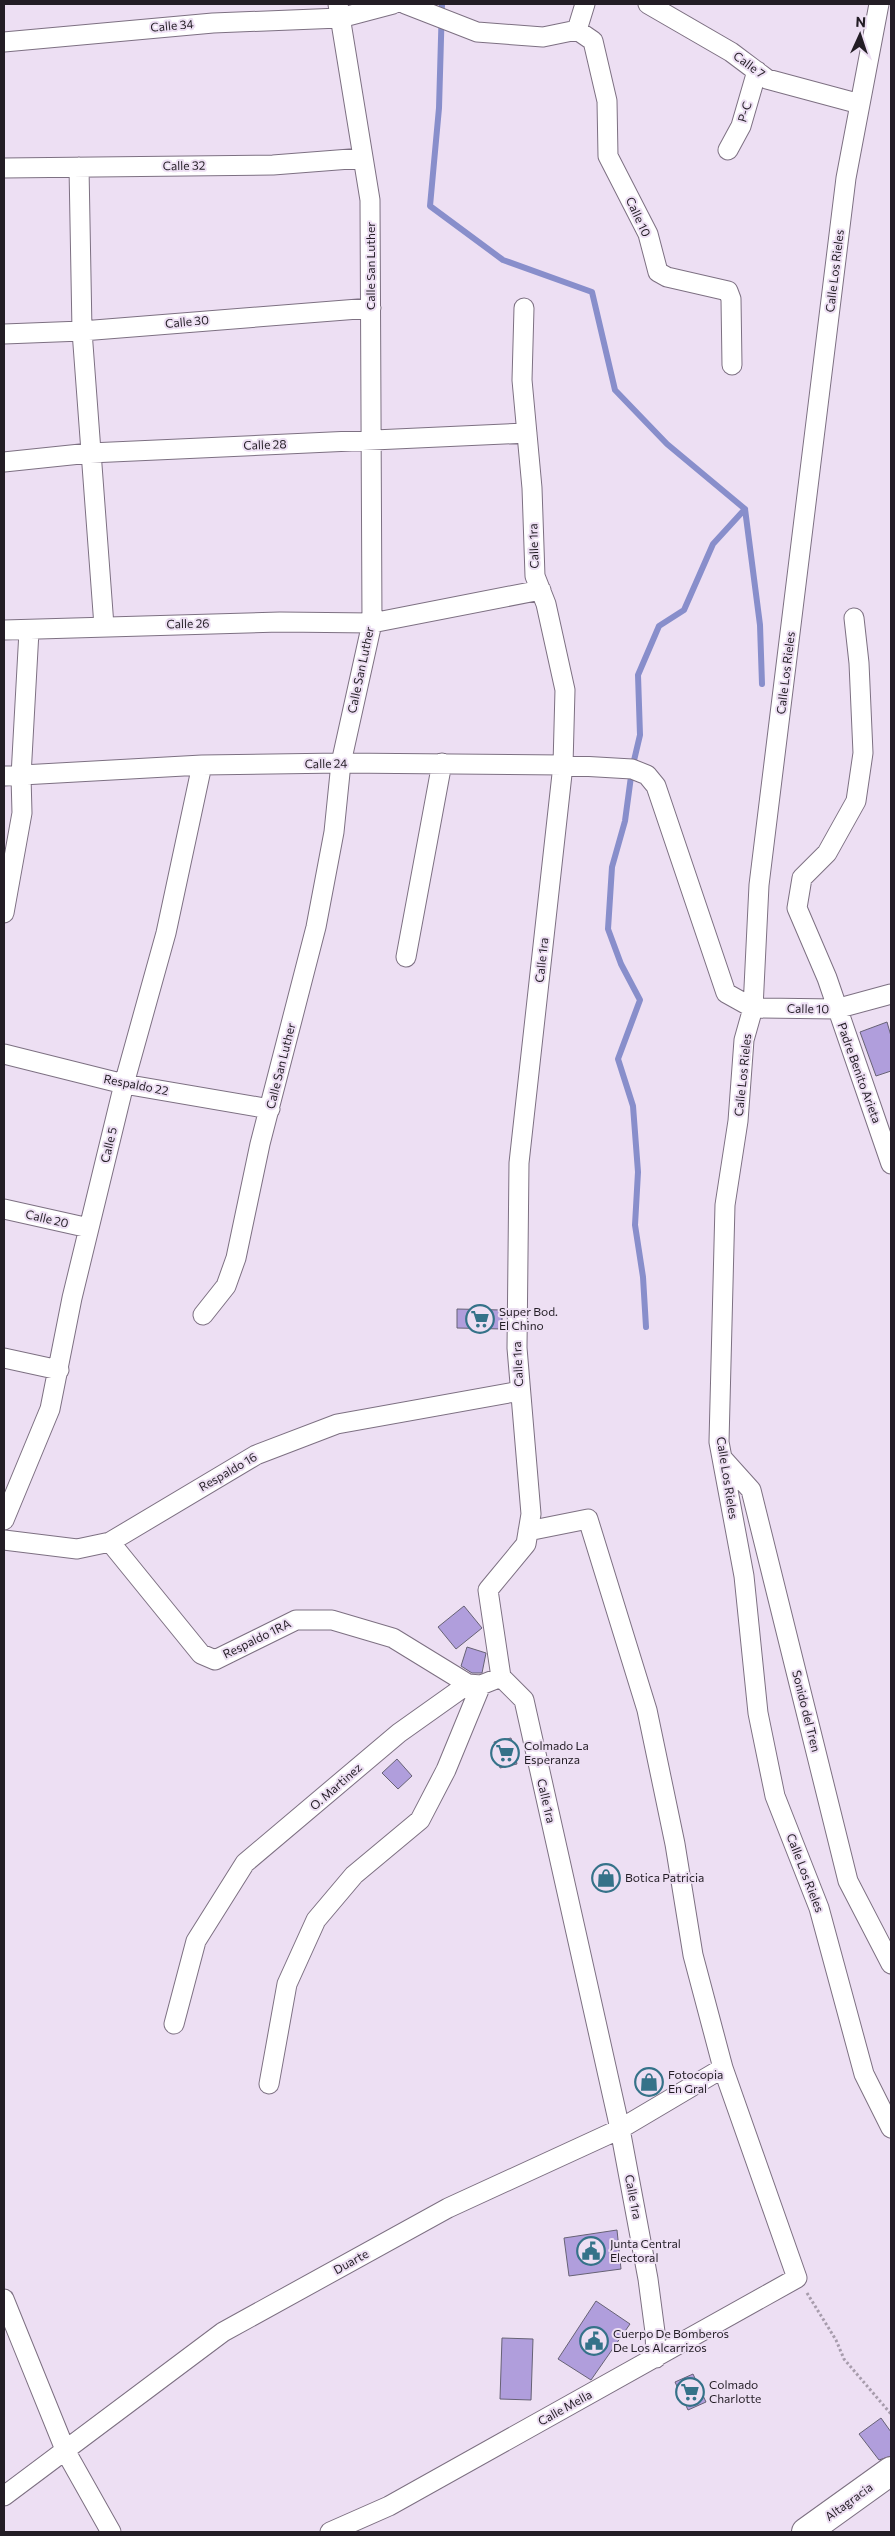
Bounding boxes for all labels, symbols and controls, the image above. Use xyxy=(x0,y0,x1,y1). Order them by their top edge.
north arrow xyxy=(835,10,885,60)
text: N xyxy=(855,13,866,30)
street label: Calle 34 xyxy=(150,16,194,34)
street label: Calle 7 xyxy=(731,48,768,80)
street label: P-C xyxy=(734,100,754,124)
street label: Calle 32 xyxy=(163,158,206,172)
street label: Calle 10 xyxy=(624,195,654,239)
street label: Calle San Luther xyxy=(363,222,377,310)
street label: Calle Los Rieles xyxy=(822,229,846,313)
street label: Calle 30 xyxy=(164,312,210,330)
street label: Calle 28 xyxy=(243,436,287,452)
street label: Calle 1ra xyxy=(525,523,541,569)
street label: Calle 26 xyxy=(166,616,210,630)
street label: Calle San Luther xyxy=(344,625,376,714)
street label: Calle Los Rieles xyxy=(773,631,797,715)
street label: Calle 24 xyxy=(304,756,348,770)
street label: Calle 1ra xyxy=(532,937,550,983)
street label: Calle 10 xyxy=(787,1001,829,1015)
street label: Calle San Luther xyxy=(263,1021,298,1110)
street label: Padre Benito Arieta xyxy=(835,1021,885,1125)
street label: Calle Los Rieles xyxy=(731,1033,753,1117)
street label: Respaldo 22 xyxy=(103,1071,170,1097)
street label: Calle 5 xyxy=(97,1126,119,1164)
street label: Calle 20 xyxy=(24,1206,70,1230)
supermarket icon: Super Bod. El Chino xyxy=(465,1304,495,1334)
place label: Super Bod. El Chino xyxy=(499,1304,558,1332)
street label: Calle 1ra xyxy=(509,1341,525,1387)
street label: Calle Los Rieles xyxy=(715,1436,741,1520)
street label: Respaldo 16 xyxy=(196,1449,259,1493)
street label: Respaldo 1RA xyxy=(220,1616,293,1661)
street label: Sonido del Tren xyxy=(790,1668,824,1753)
supermarket icon: Colmado La Esperanza xyxy=(490,1738,520,1768)
place label: Colmado La Esperanza xyxy=(524,1738,589,1766)
street label: O. Martinez xyxy=(307,1760,364,1813)
street label: Calle 1ra xyxy=(535,1777,559,1824)
street label: Calle Los Rieles xyxy=(784,1831,827,1914)
shop icon: Botica Patricia xyxy=(591,1863,621,1893)
place label: Botica Patricia xyxy=(625,1870,704,1884)
shop icon: Fotocopia En Gral xyxy=(634,2067,664,2097)
place label: Fotocopia En Gral xyxy=(668,2067,723,2095)
street label: Calle 1ra xyxy=(623,2173,645,2220)
public building icon: Junta Central Electoral xyxy=(576,2236,606,2266)
place label: Junta Central Electoral xyxy=(610,2236,681,2264)
street label: Duarte xyxy=(331,2246,370,2276)
public building icon: Cuerpo De Bomberos De Los Alcarrizos xyxy=(579,2326,609,2356)
place label: Cuerpo De Bomberos De Los Alcarrizos xyxy=(613,2326,729,2354)
supermarket icon: Colmado Charlotte xyxy=(675,2377,705,2407)
place label: Colmado Charlotte xyxy=(709,2377,761,2405)
street label: Calle Mella xyxy=(535,2387,594,2428)
street label: Altagracia xyxy=(822,2479,875,2523)

